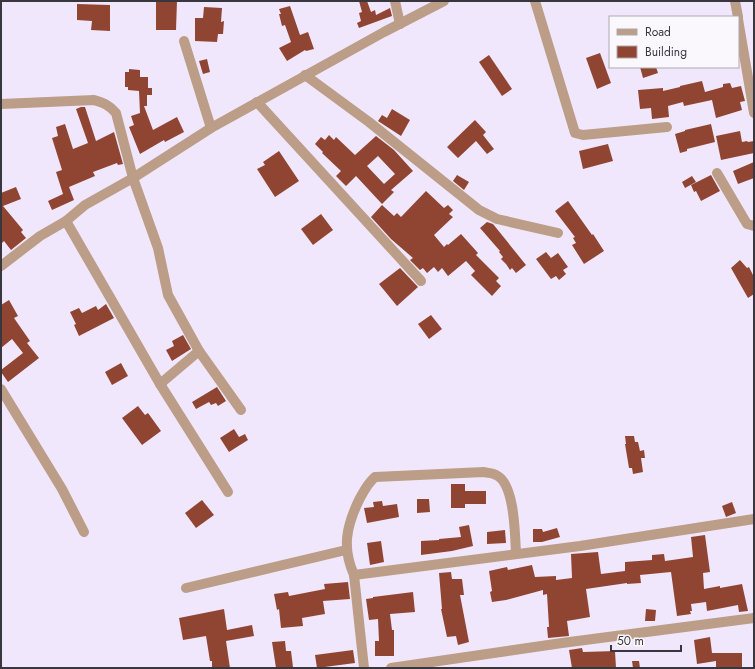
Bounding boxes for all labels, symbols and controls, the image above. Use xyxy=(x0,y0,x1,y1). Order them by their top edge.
legend xyxy=(609,16,739,68)
text: Road xyxy=(645,23,671,41)
text: Building xyxy=(645,43,687,61)
scale bar xyxy=(611,627,681,653)
text: 50 m xyxy=(617,632,644,650)

